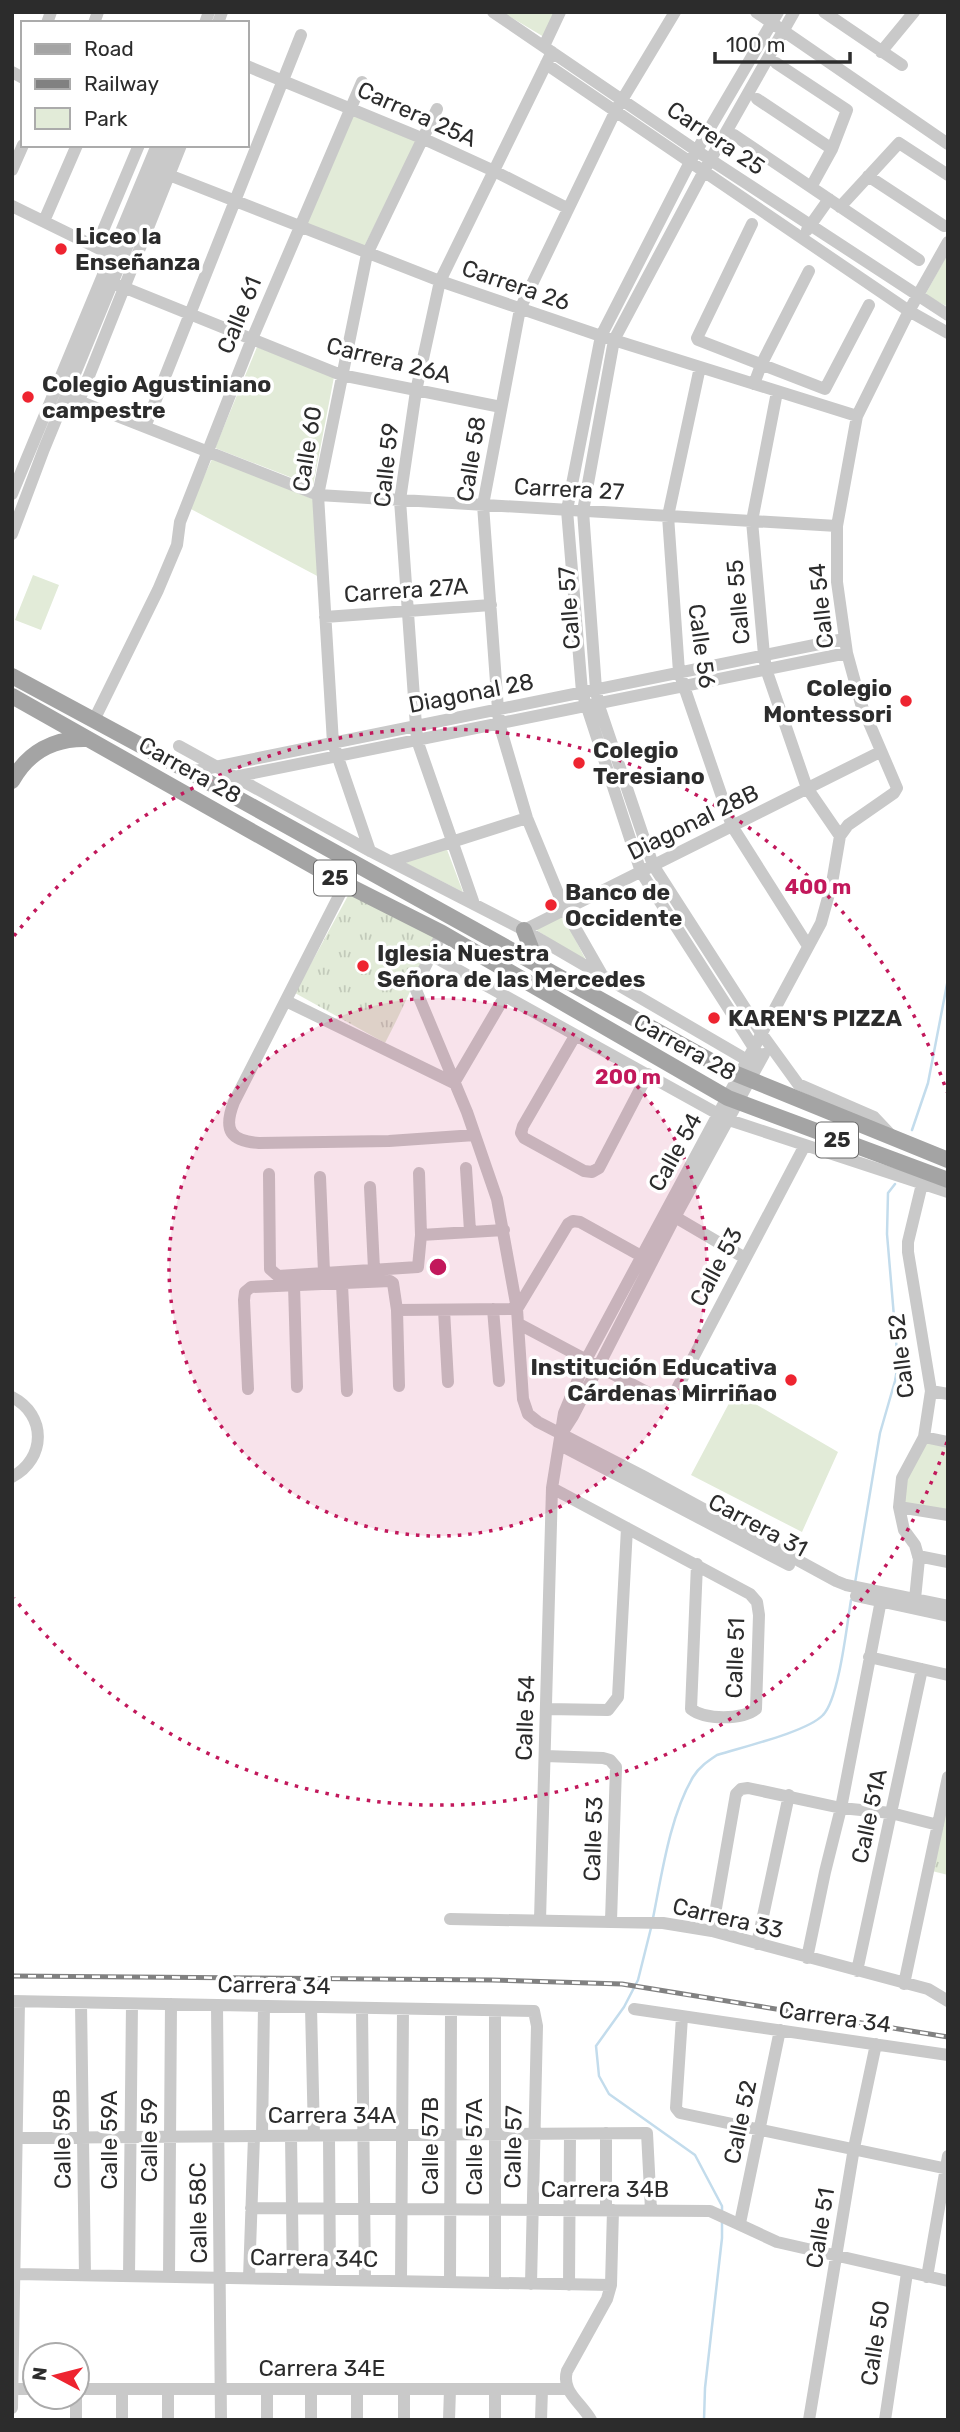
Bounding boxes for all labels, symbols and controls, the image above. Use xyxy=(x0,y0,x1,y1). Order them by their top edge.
legend xyxy=(21,21,248,147)
scale bar xyxy=(715,21,850,65)
text: 100 m xyxy=(726,32,785,57)
text: Road xyxy=(84,36,134,61)
text: Railway xyxy=(84,71,159,96)
street label: Carrera 25A xyxy=(353,75,481,153)
street label: Carrera 25 xyxy=(662,95,770,181)
text: Park xyxy=(84,106,128,131)
place label: Liceo la Enseñanza xyxy=(75,222,200,276)
marker: Liceo la Enseñanza xyxy=(53,241,69,257)
street label: Carrera 26 xyxy=(458,253,574,317)
street label: Calle 61 xyxy=(211,272,267,358)
street label: Carrera 26A xyxy=(324,331,454,389)
place label: Colegio Agustiniano campestre xyxy=(42,370,271,424)
marker: Colegio Agustiniano campestre xyxy=(20,389,36,405)
street label: Calle 60 xyxy=(286,404,328,494)
street label: Calle 58 xyxy=(450,414,492,504)
street label: Calle 59 xyxy=(368,421,404,509)
street label: Carrera 27 xyxy=(513,472,625,506)
street label: Calle 55 xyxy=(720,558,756,646)
street label: Calle 54 xyxy=(803,562,839,650)
street label: Calle 57 xyxy=(552,565,586,650)
street label: Carrera 27A xyxy=(343,572,469,608)
street label: Calle 56 xyxy=(682,602,722,690)
street label: Diagonal 28 xyxy=(406,667,536,719)
place label: Colegio Montessori xyxy=(763,674,892,728)
marker: Colegio Montessori xyxy=(898,693,914,709)
street label: Carrera 28 xyxy=(134,730,246,810)
place label: Colegio Teresiano xyxy=(593,736,705,790)
marker: Colegio Teresiano xyxy=(571,755,587,771)
street label: Diagonal 28B xyxy=(623,778,763,866)
road number: 25 xyxy=(314,860,356,896)
text: 400 m xyxy=(785,874,851,899)
place label: Banco de Occidente xyxy=(565,878,682,932)
marker: Banco de Occidente xyxy=(543,897,559,913)
place label: Iglesia Nuestra Señora de las Mercedes xyxy=(377,939,646,993)
marker: Iglesia Nuestra Señora de las Mercedes xyxy=(355,958,371,974)
place label: KAREN'S PIZZA xyxy=(728,1004,902,1032)
street label: Carrera 28 xyxy=(629,1007,741,1087)
marker: KAREN'S PIZZA xyxy=(706,1010,722,1026)
text: 200 m xyxy=(595,1064,661,1089)
street label: Calle 54 xyxy=(642,1108,708,1196)
road number: 25 xyxy=(816,1122,858,1158)
street label: Calle 53 xyxy=(684,1223,748,1311)
centre of rings xyxy=(426,1255,450,1279)
street label: Calle 52 xyxy=(882,1312,920,1400)
place label: Institución Educativa Cárdenas Mirriñao xyxy=(530,1353,777,1407)
marker: Institución Educativa Cárdenas Mirriñao xyxy=(783,1372,799,1388)
street label: Carrera 31 xyxy=(704,1487,812,1563)
street label: Calle 51 xyxy=(720,1617,750,1699)
street label: Calle 54 xyxy=(510,1675,540,1761)
street label: Calle 51A xyxy=(845,1766,893,1866)
street label: Calle 53 xyxy=(578,1796,608,1882)
street label: Carrera 33 xyxy=(670,1892,786,1944)
street label: Carrera 34 xyxy=(217,1970,331,2000)
street label: Carrera 34 xyxy=(777,1995,893,2039)
street label: Calle 52 xyxy=(717,2078,763,2166)
street label: Calle 59B xyxy=(47,2089,77,2189)
street label: Calle 59A xyxy=(95,2090,123,2190)
street label: Calle 59 xyxy=(135,2097,163,2183)
street label: Calle 57B xyxy=(416,2097,444,2195)
street label: Calle 57A xyxy=(460,2098,488,2196)
street label: Carrera 34A xyxy=(268,2101,396,2129)
street label: Calle 57 xyxy=(498,2105,528,2189)
street label: Calle 58C xyxy=(183,2162,213,2264)
street label: Carrera 34B xyxy=(541,2175,669,2203)
street label: Calle 51 xyxy=(800,2186,840,2270)
street label: Carrera 34C xyxy=(250,2243,378,2273)
street label: Calle 50 xyxy=(854,2298,896,2388)
north arrow xyxy=(21,2341,91,2411)
street label: Carrera 34E xyxy=(258,2354,386,2382)
text: N xyxy=(27,2366,52,2382)

